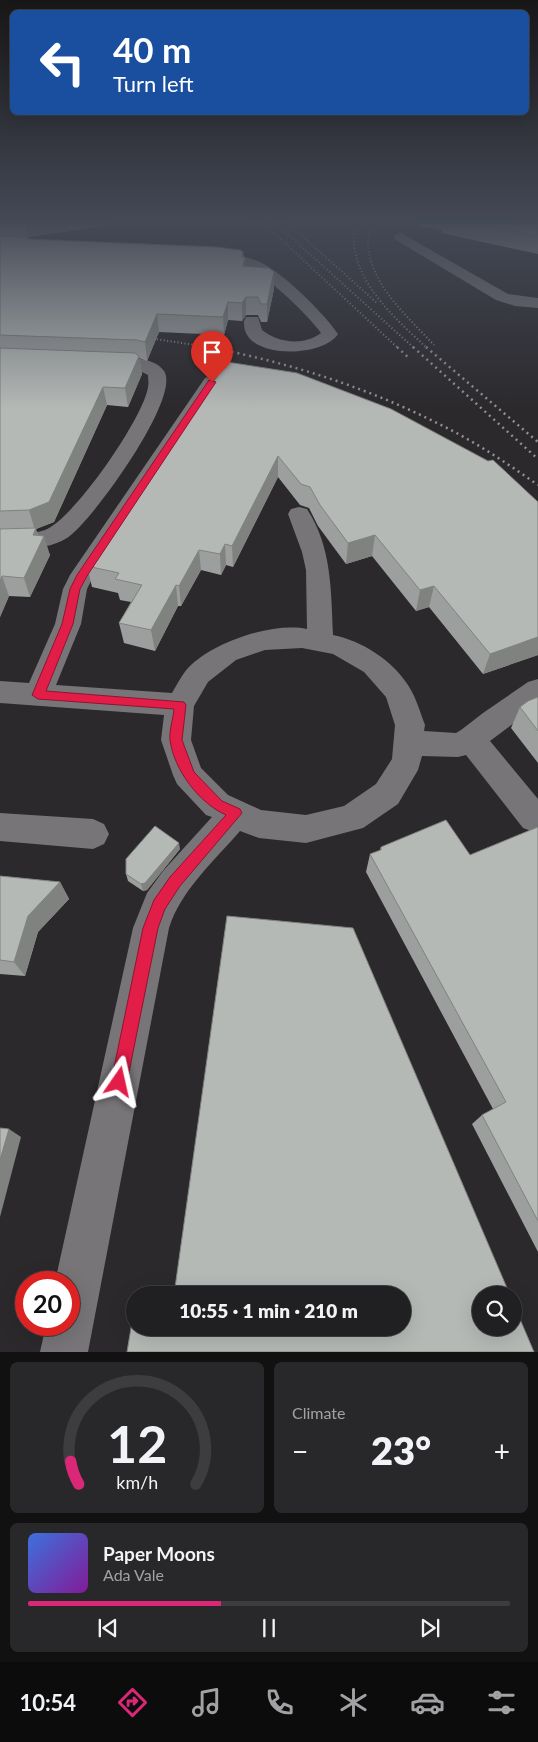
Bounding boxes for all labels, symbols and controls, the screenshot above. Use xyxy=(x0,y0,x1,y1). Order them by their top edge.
text: 40 m xyxy=(113,28,191,70)
icon: left xyxy=(30,30,95,95)
text: Turn left xyxy=(113,70,194,97)
pin xyxy=(191,331,233,382)
icon: arrive xyxy=(198,338,226,366)
position arrow xyxy=(92,1055,144,1107)
speed limit sign: 20 xyxy=(15,1271,80,1336)
map controls xyxy=(472,1286,522,1336)
button: search xyxy=(472,1286,522,1336)
text: 10:55 · 1 min · 210 m xyxy=(179,1299,358,1322)
text: Climate xyxy=(292,1403,345,1422)
text: 12 xyxy=(107,1412,167,1474)
text: 23° xyxy=(371,1427,431,1473)
text: − xyxy=(292,1434,308,1468)
text: + xyxy=(494,1434,510,1468)
text: km/h xyxy=(116,1471,158,1493)
text: Paper Moons xyxy=(103,1542,215,1565)
text: Ada Vale xyxy=(103,1565,164,1584)
icon: previous xyxy=(94,1614,122,1642)
icon: pause xyxy=(255,1614,283,1642)
icon: next xyxy=(416,1614,444,1642)
icon: directions xyxy=(115,1685,150,1720)
icon: music xyxy=(189,1685,224,1720)
icon: phone xyxy=(262,1685,297,1720)
icon: climate xyxy=(336,1685,371,1720)
icon: car xyxy=(410,1685,445,1720)
icon: filters xyxy=(484,1685,519,1720)
text: 10:54 xyxy=(19,1689,76,1716)

